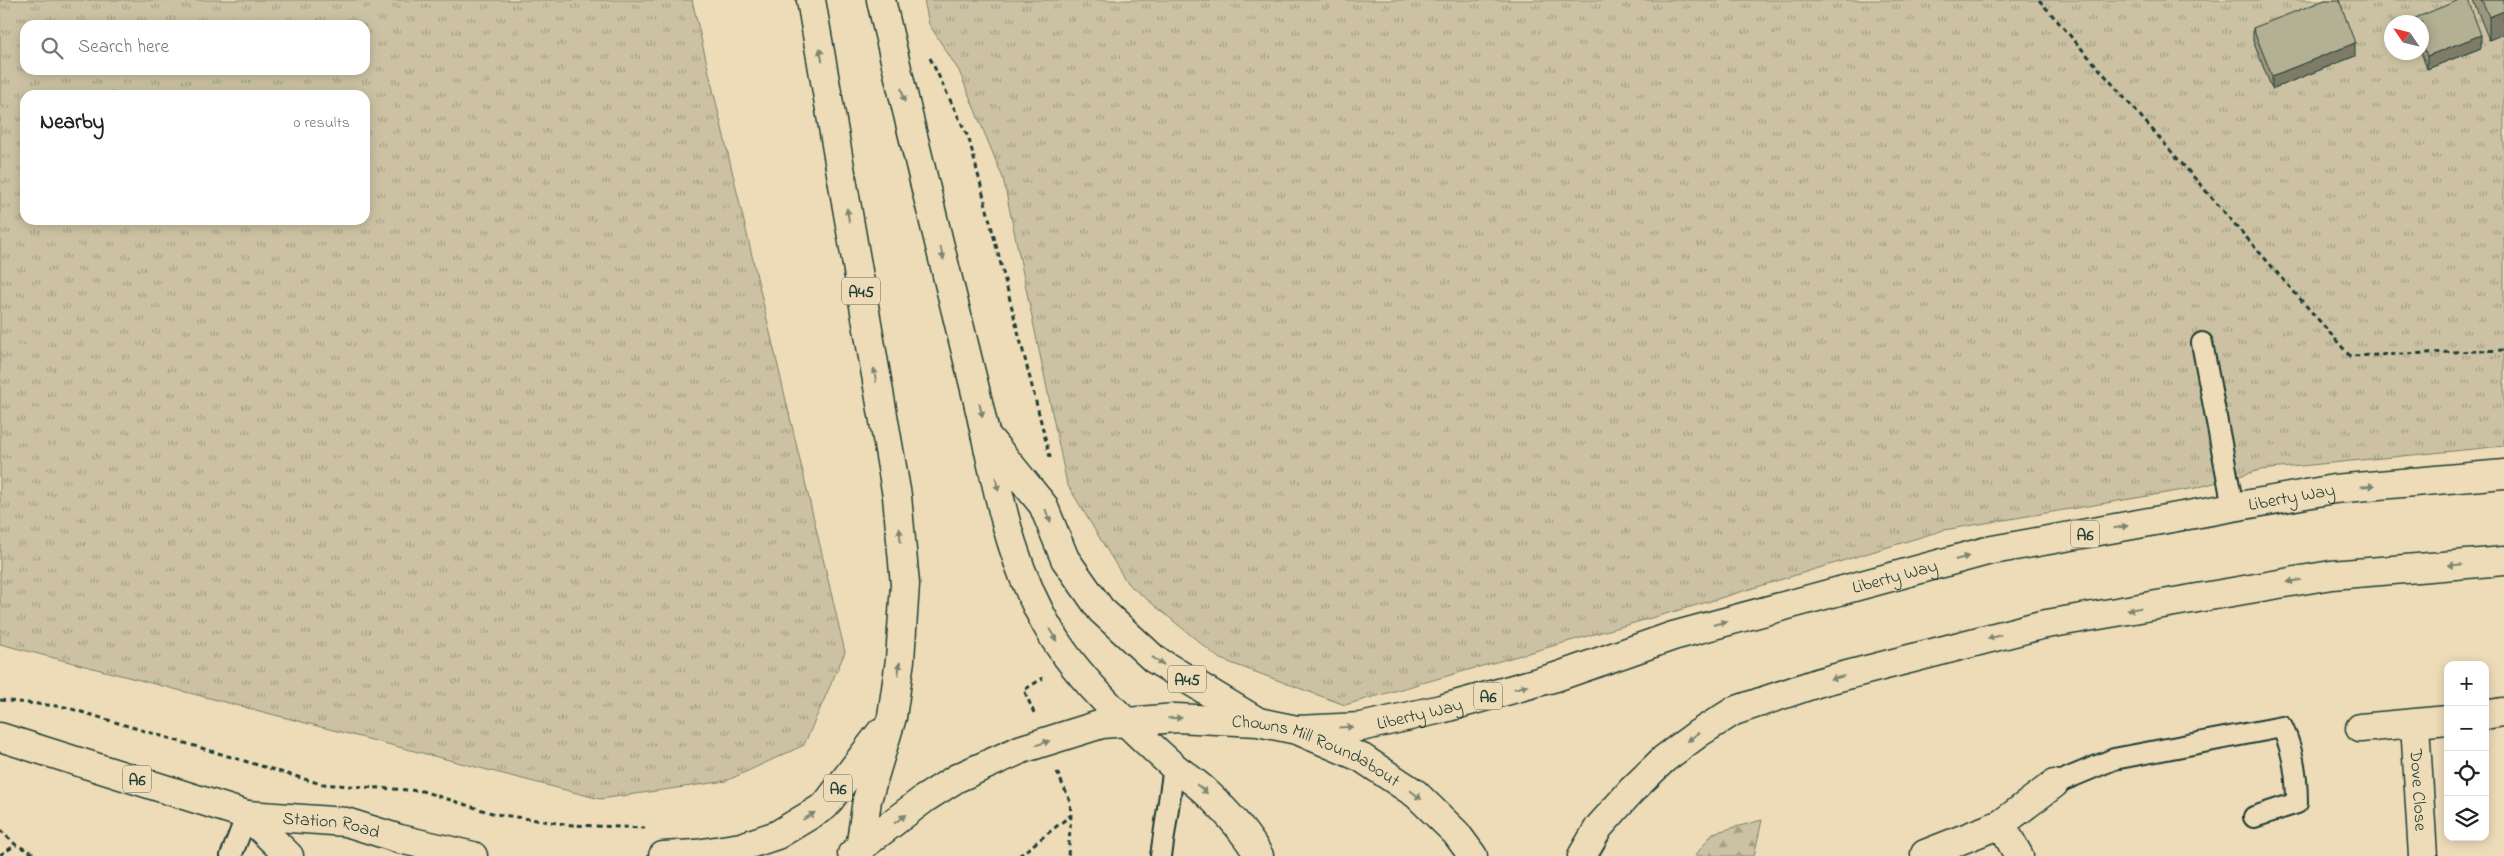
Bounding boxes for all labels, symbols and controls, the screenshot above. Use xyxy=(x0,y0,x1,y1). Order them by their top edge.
north arrow xyxy=(2384,15,2429,60)
search box xyxy=(20,20,370,75)
icon: search xyxy=(38,34,66,62)
text: Search here xyxy=(78,34,169,61)
one-way arrow xyxy=(816,46,824,62)
one-way arrow xyxy=(899,87,907,102)
text: Nearby xyxy=(40,108,104,138)
text: 0 results xyxy=(294,111,350,135)
one-way arrow xyxy=(844,206,852,222)
one-way arrow xyxy=(938,245,946,260)
road number: A45 xyxy=(842,278,880,304)
one-way arrow xyxy=(871,367,879,383)
one-way arrow xyxy=(977,403,985,418)
one-way arrow xyxy=(993,477,1001,493)
street label: Liberty Way xyxy=(2247,478,2337,519)
one-way arrow xyxy=(2360,482,2376,490)
one-way arrow xyxy=(1045,509,1052,524)
road number: A6 xyxy=(2071,520,2099,548)
one-way arrow xyxy=(2113,523,2129,531)
one-way arrow xyxy=(896,527,904,543)
street label: Liberty Way xyxy=(1850,554,1941,602)
one-way arrow xyxy=(1954,554,1969,562)
one-way arrow xyxy=(2447,561,2463,569)
one-way arrow xyxy=(2285,577,2301,585)
one-way arrow xyxy=(2125,605,2141,613)
one-way arrow xyxy=(1713,619,1728,627)
one-way arrow xyxy=(1048,629,1057,642)
one-way arrow xyxy=(1987,633,2002,641)
one-way arrow xyxy=(1151,656,1164,665)
one-way arrow xyxy=(895,660,903,676)
map controls xyxy=(2444,661,2489,841)
button: + xyxy=(2444,661,2489,706)
road number: A45 xyxy=(1168,666,1206,692)
one-way arrow xyxy=(1829,674,1844,682)
road number: A6 xyxy=(1474,682,1502,709)
one-way arrow xyxy=(1513,683,1528,691)
street label: Liberty Way xyxy=(1374,693,1466,738)
button: − xyxy=(2444,706,2489,751)
street label: Chowns Mill Roundabout xyxy=(1231,710,1404,795)
one-way arrow xyxy=(1167,714,1183,722)
one-way arrow xyxy=(1338,723,1354,731)
one-way arrow xyxy=(1687,732,1700,743)
one-way arrow xyxy=(1035,738,1050,746)
street label: Dove Close xyxy=(2401,747,2433,833)
button: locate xyxy=(2444,751,2489,796)
road number: A6 xyxy=(123,766,151,792)
road number: A6 xyxy=(824,774,852,801)
one-way arrow xyxy=(1195,783,1208,794)
one-way arrow xyxy=(1409,789,1422,800)
button: layers xyxy=(2444,796,2489,841)
street label: Station Road xyxy=(282,807,383,847)
one-way arrow xyxy=(802,811,816,820)
one-way arrow xyxy=(893,814,907,824)

